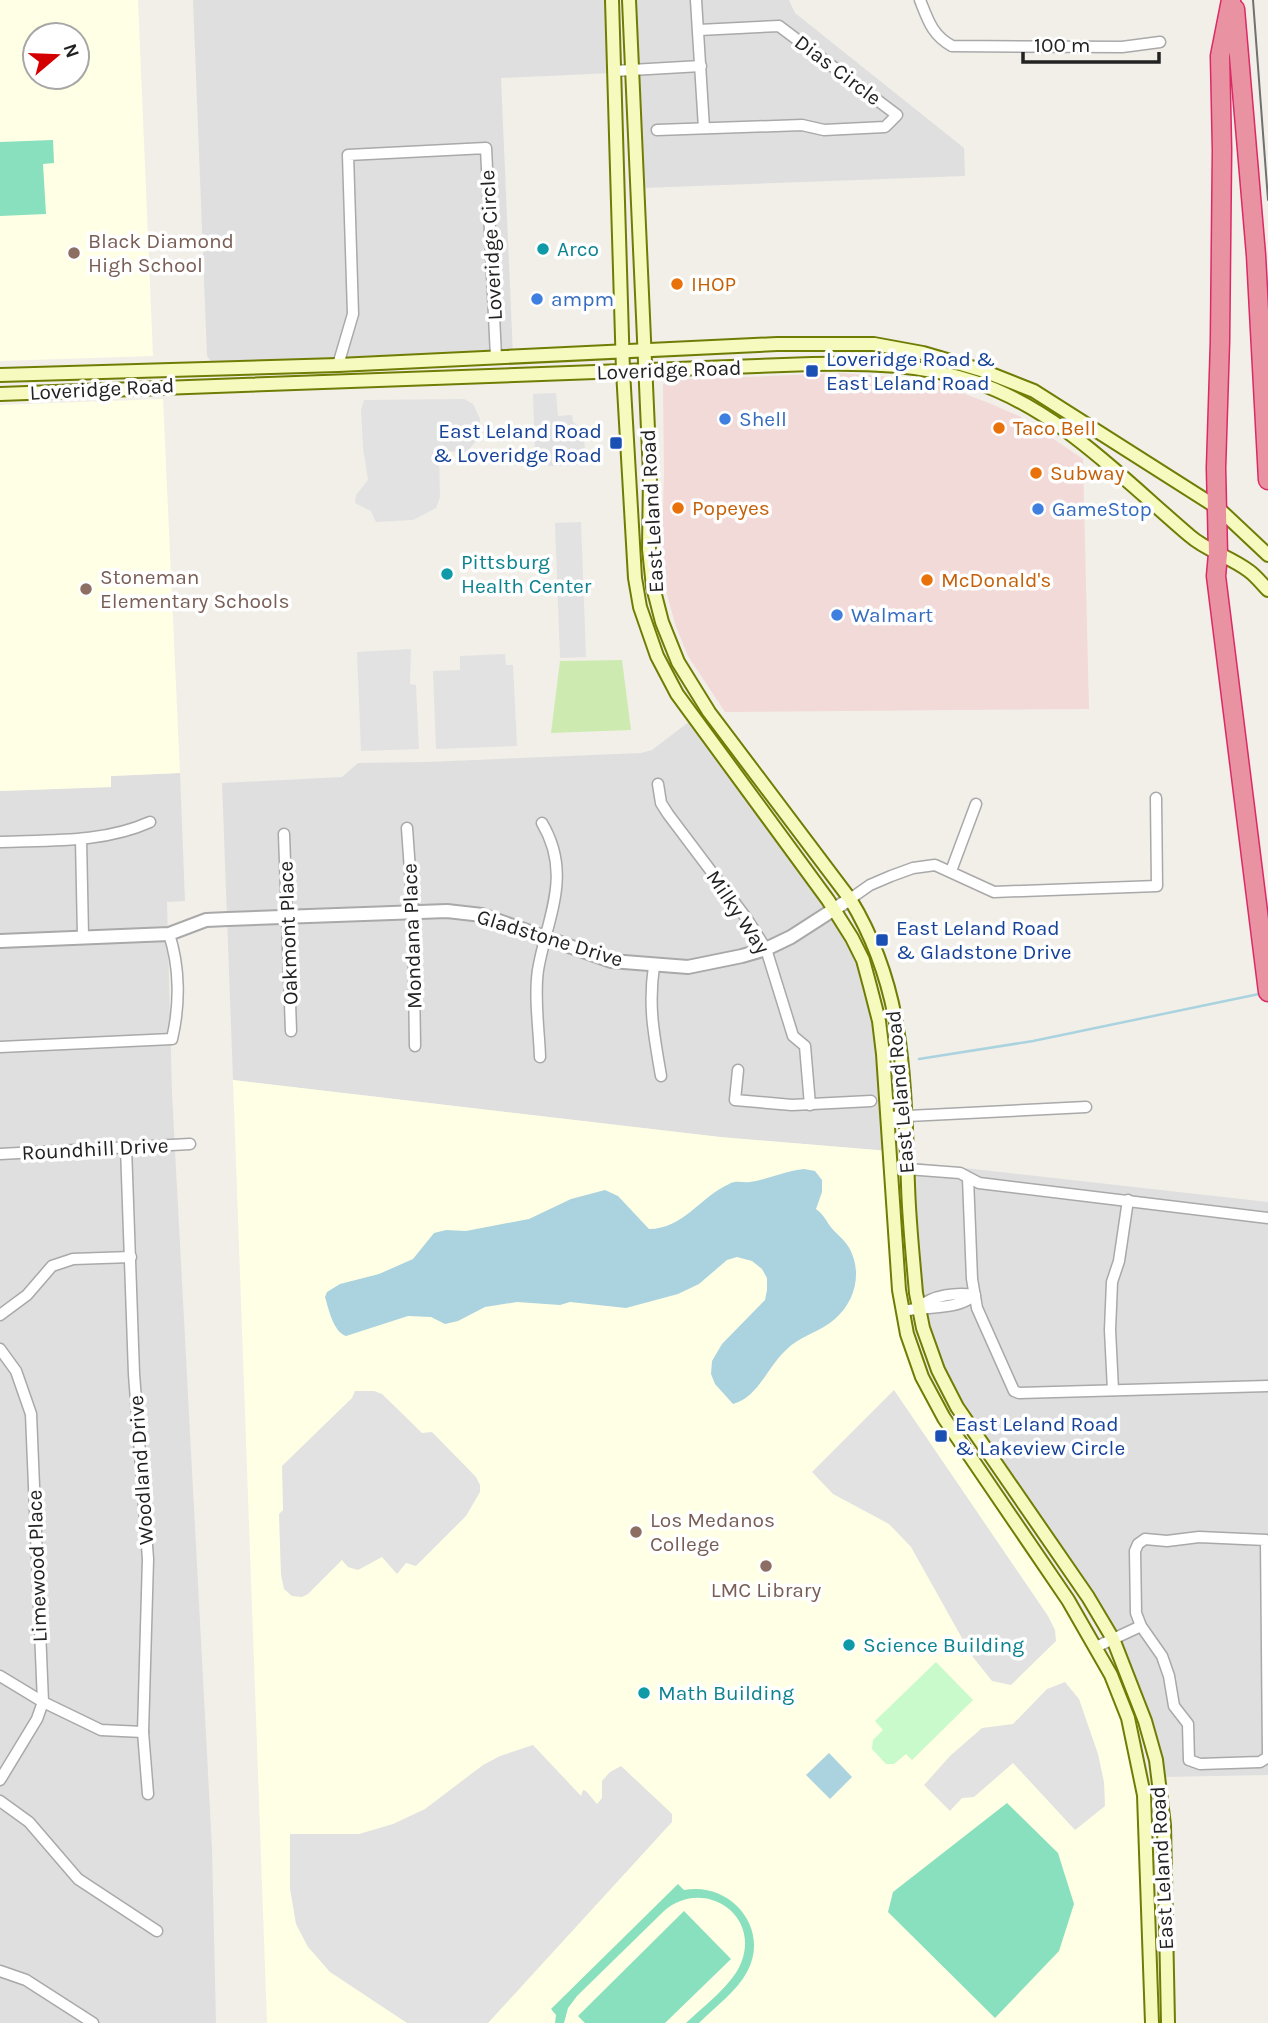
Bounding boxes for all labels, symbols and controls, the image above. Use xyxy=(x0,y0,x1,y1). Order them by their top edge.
north arrow xyxy=(21,21,91,91)
scale bar xyxy=(1023,21,1160,65)
street label: Dias Circle xyxy=(790,30,886,110)
text: 100 m xyxy=(1034,33,1091,57)
text: N xyxy=(59,41,84,61)
street label: Loveridge Circle xyxy=(475,169,507,321)
place label: Black Diamond High School xyxy=(88,229,234,277)
place label: Arco xyxy=(557,237,599,261)
marker: Arco xyxy=(535,241,551,257)
marker: Black Diamond High School xyxy=(66,245,82,261)
place label: IHOP xyxy=(691,272,736,296)
marker: IHOP xyxy=(669,276,685,292)
place label: ampm xyxy=(551,287,614,311)
marker: ampm xyxy=(529,291,545,307)
place label: Loveridge Road & East Leland Road xyxy=(826,347,995,395)
street label: Loveridge Road xyxy=(596,355,742,385)
marker: Loveridge Road & East Leland Road xyxy=(804,363,820,379)
street label: Loveridge Road xyxy=(29,373,175,405)
place label: Shell xyxy=(739,407,787,431)
marker: Shell xyxy=(717,411,733,427)
place label: Taco Bell xyxy=(1013,416,1096,440)
place label: East Leland Road & Loveridge Road xyxy=(433,419,602,467)
marker: Taco Bell xyxy=(991,420,1007,436)
street label: East Leland Road xyxy=(636,429,668,593)
marker: East Leland Road & Loveridge Road xyxy=(608,435,624,451)
place label: Subway xyxy=(1050,461,1125,485)
marker: Subway xyxy=(1028,465,1044,481)
place label: Popeyes xyxy=(692,496,770,520)
place label: GameStop xyxy=(1052,497,1152,521)
marker: Popeyes xyxy=(670,500,686,516)
marker: GameStop xyxy=(1030,501,1046,517)
place label: Pittsburg Health Center xyxy=(461,550,592,598)
place label: Stoneman Elementary Schools xyxy=(100,565,289,613)
marker: Pittsburg Health Center xyxy=(439,566,455,582)
place label: McDonald's xyxy=(941,568,1051,592)
marker: McDonald's xyxy=(919,572,935,588)
marker: Stoneman Elementary Schools xyxy=(78,581,94,597)
place label: Walmart xyxy=(851,603,933,627)
marker: Walmart xyxy=(829,607,845,623)
street label: Oakmont Place xyxy=(273,860,303,1006)
street label: Mondana Place xyxy=(397,863,427,1009)
street label: Milky Way xyxy=(701,866,775,959)
street label: Gladstone Drive xyxy=(474,904,626,972)
place label: East Leland Road & Gladstone Drive xyxy=(896,916,1072,964)
marker: East Leland Road & Gladstone Drive xyxy=(874,932,890,948)
street label: East Leland Road xyxy=(881,1009,919,1175)
street label: Roundhill Drive xyxy=(21,1133,169,1165)
street label: Woodland Drive xyxy=(124,1394,158,1546)
place label: East Leland Road & Lakeview Circle xyxy=(955,1412,1125,1460)
marker: East Leland Road & Lakeview Circle xyxy=(933,1428,949,1444)
street label: Limewood Place xyxy=(22,1489,52,1643)
place label: Los Medanos College xyxy=(650,1508,775,1556)
marker: Los Medanos College xyxy=(628,1524,644,1540)
marker: LMC Library xyxy=(758,1558,774,1574)
place label: LMC Library xyxy=(711,1578,821,1602)
place label: Science Building xyxy=(863,1633,1024,1657)
marker: Science Building xyxy=(841,1637,857,1653)
place label: Math Building xyxy=(658,1681,794,1705)
marker: Math Building xyxy=(636,1685,652,1701)
street label: East Leland Road xyxy=(1146,1786,1178,1950)

